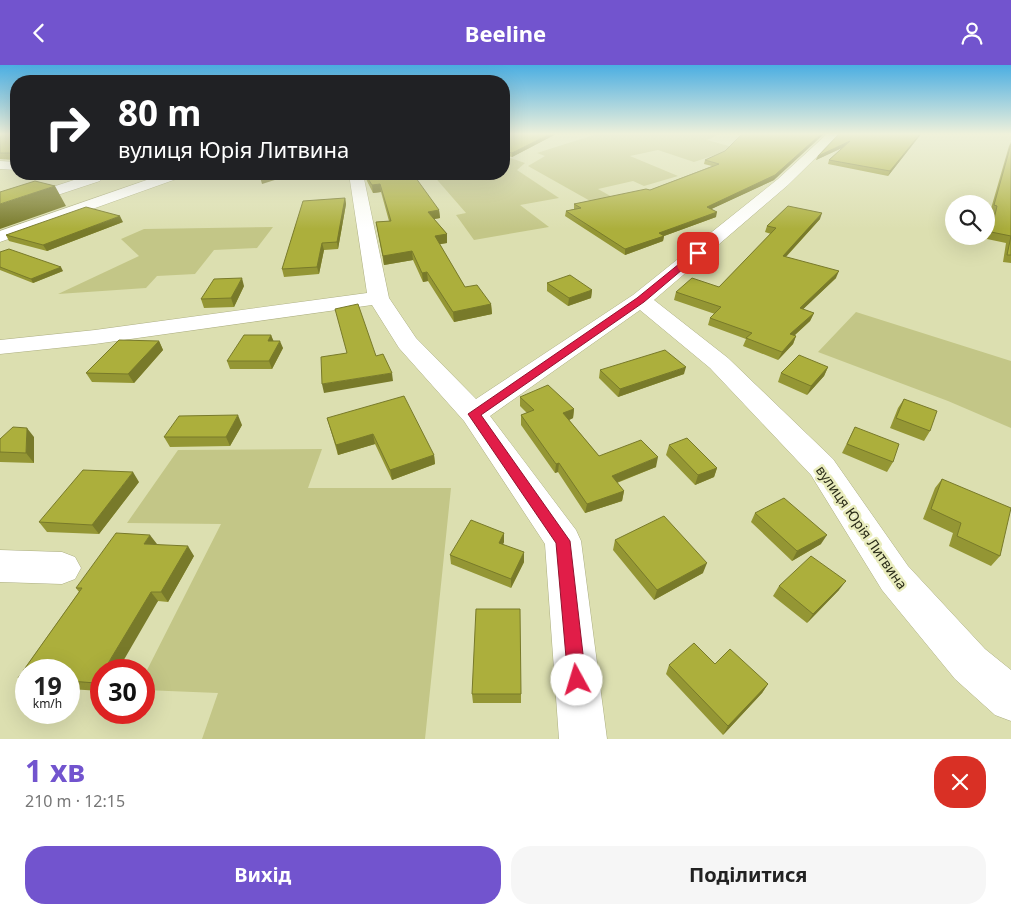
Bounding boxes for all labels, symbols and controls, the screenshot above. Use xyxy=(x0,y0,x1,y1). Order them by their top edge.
text: Beeline xyxy=(465,18,546,48)
icon: back xyxy=(25,19,53,47)
icon: person xyxy=(958,19,986,47)
text: 80 m xyxy=(118,89,201,136)
icon: right xyxy=(35,95,100,160)
text: вулиця Юрія Литвина xyxy=(118,134,349,164)
map controls xyxy=(945,195,995,245)
button: search xyxy=(945,195,995,245)
pin xyxy=(677,232,719,274)
icon: arrive xyxy=(684,239,712,267)
street label: вулиця Юрія Литвина xyxy=(812,461,912,593)
position arrow xyxy=(550,653,602,705)
speed limit sign: 30 xyxy=(90,659,155,724)
text: 19 xyxy=(33,668,62,702)
text: km/h xyxy=(33,695,62,712)
text: 1 хв xyxy=(25,750,85,791)
button: close xyxy=(934,756,986,808)
text: 210 m · 12:15 xyxy=(25,790,125,812)
button: Вихід xyxy=(25,846,501,904)
button: Поділитися xyxy=(511,846,986,904)

